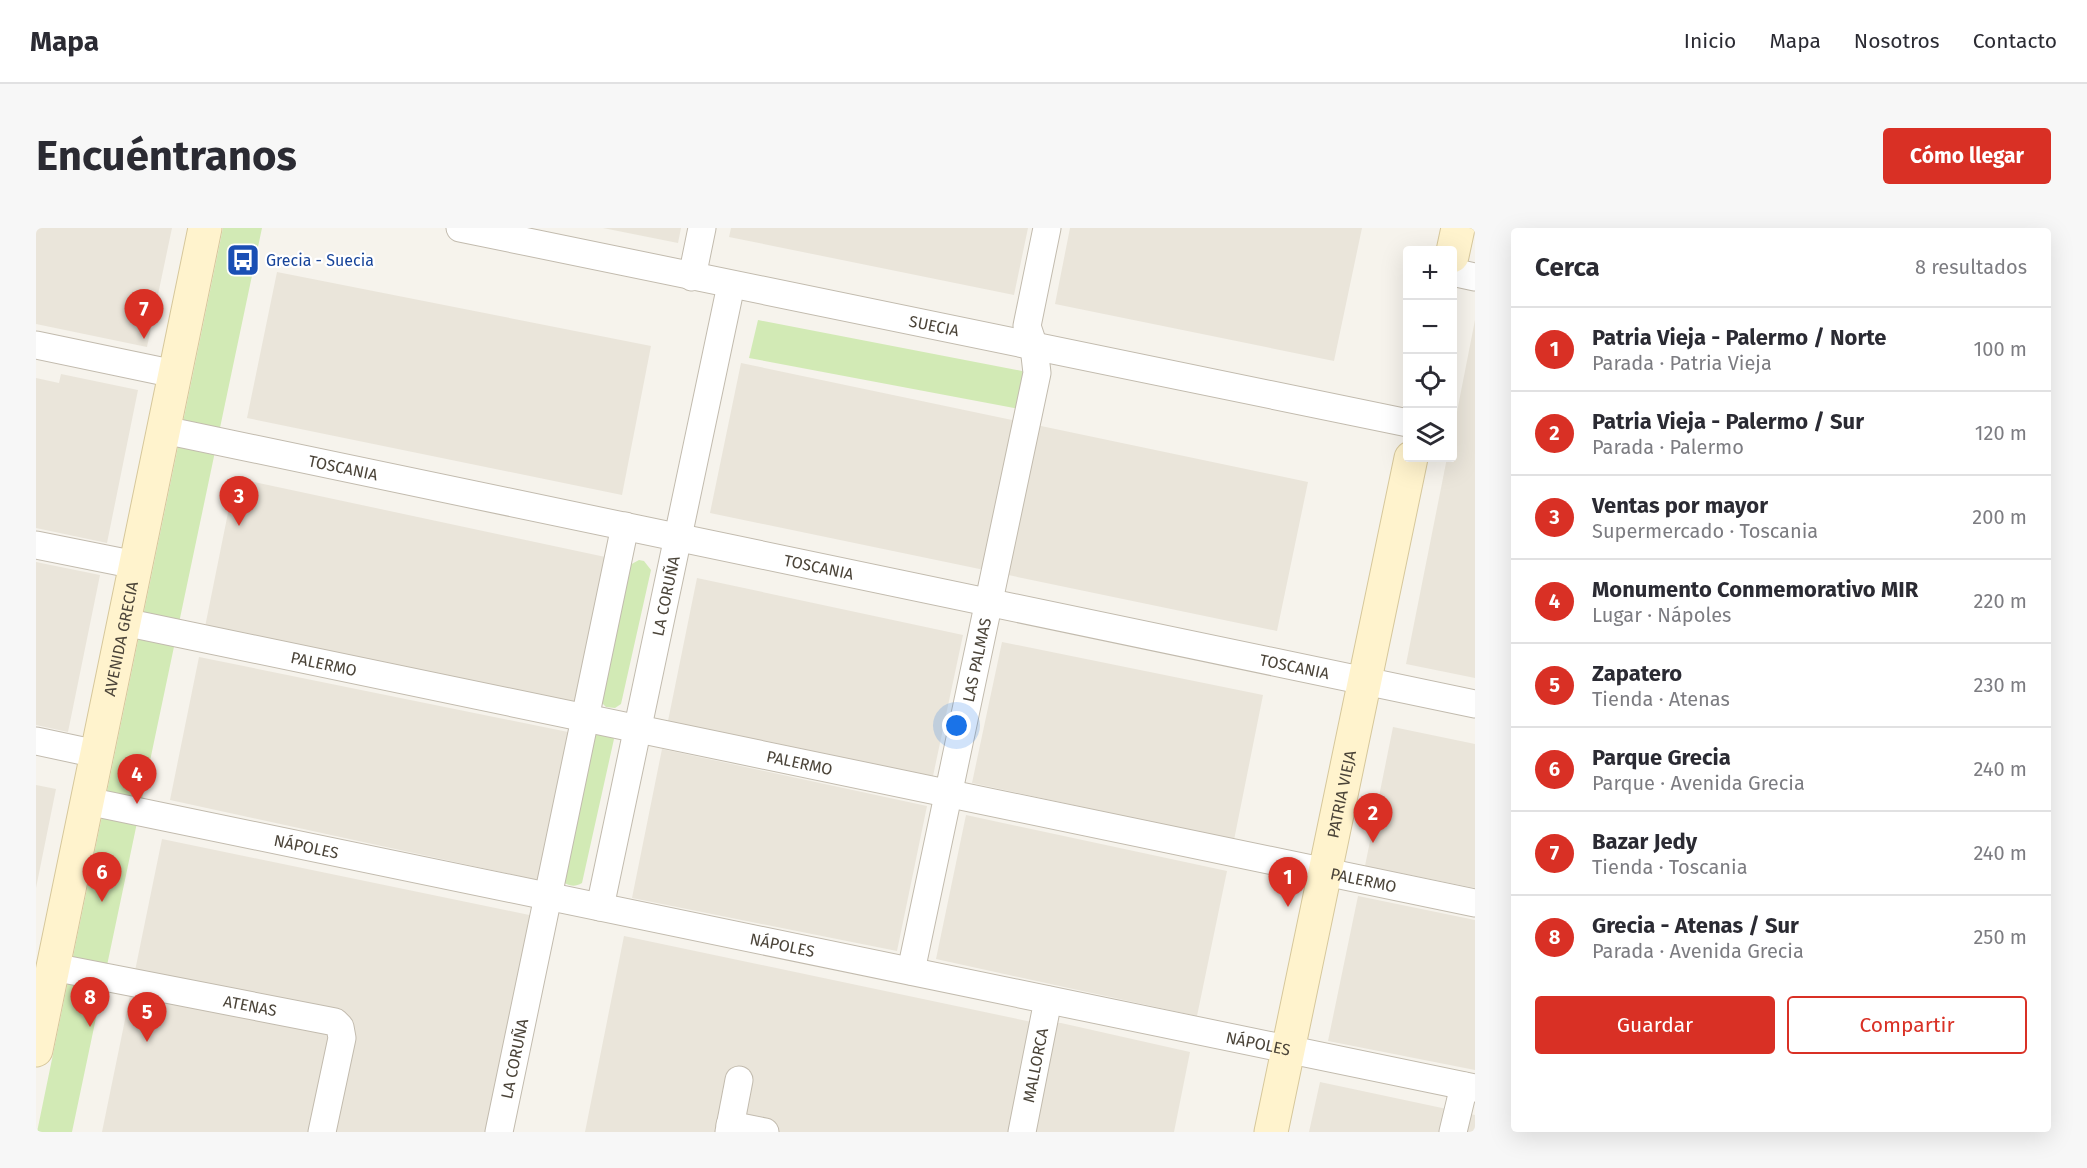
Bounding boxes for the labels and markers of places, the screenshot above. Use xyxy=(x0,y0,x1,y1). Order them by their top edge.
bus stop icon: Grecia - Suecia xyxy=(225,242,261,278)
place label: Grecia - Suecia xyxy=(266,251,374,270)
pin: 7 xyxy=(124,290,164,339)
pin: 3 xyxy=(220,476,258,526)
pin: 4 xyxy=(118,754,156,804)
pin: 2 xyxy=(1354,794,1392,843)
pin: 6 xyxy=(82,852,122,902)
pin: 1 xyxy=(1268,858,1308,907)
pin: 8 xyxy=(70,978,110,1027)
pin: 5 xyxy=(128,992,166,1042)

